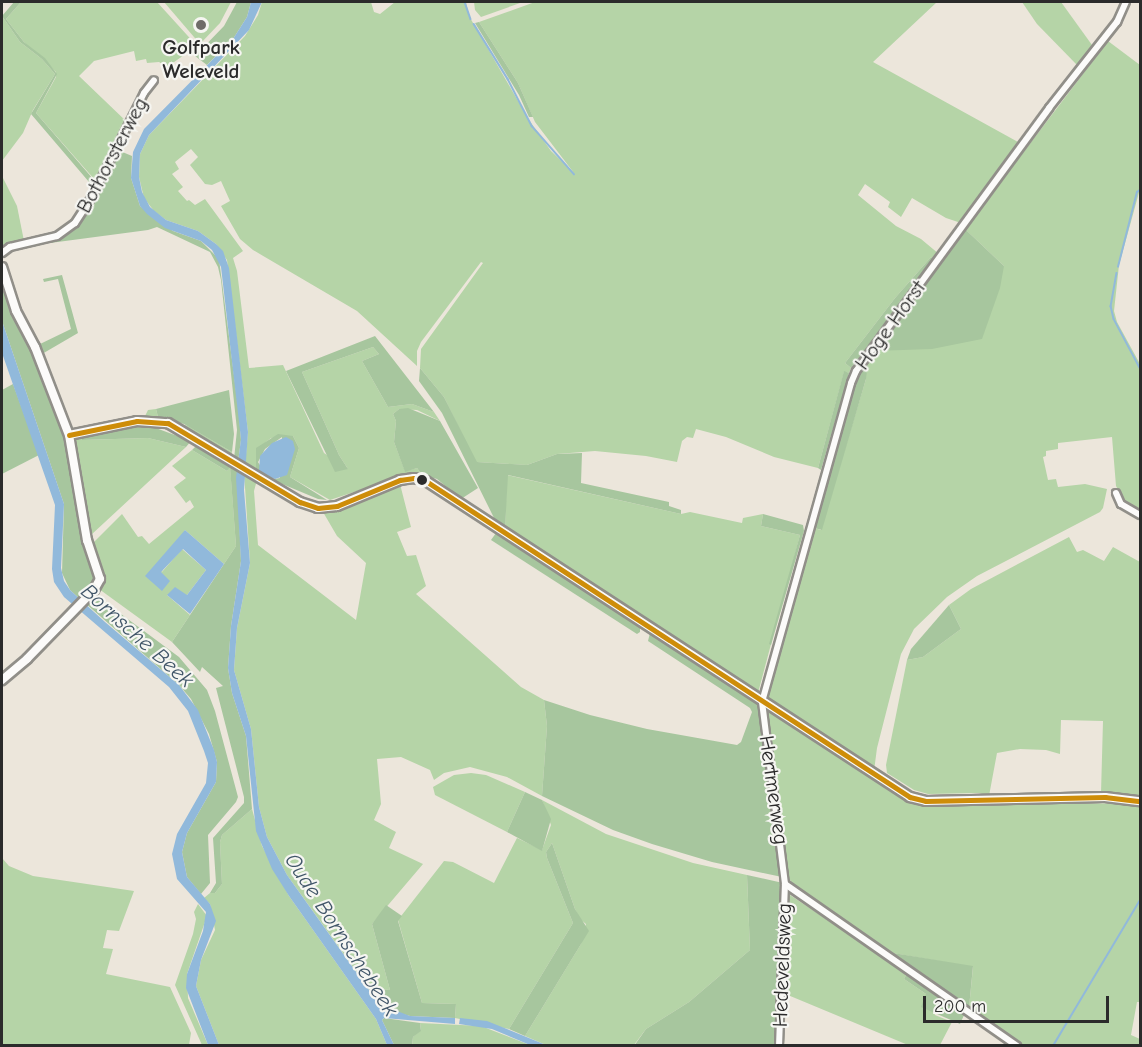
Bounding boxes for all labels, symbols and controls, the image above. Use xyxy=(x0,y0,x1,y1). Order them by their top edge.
marker: Golfpark Weleveld xyxy=(194,18,208,32)
place label: Golfpark Weleveld xyxy=(162,34,240,84)
street label: Bothorsterweg xyxy=(71,93,153,217)
street label: Hoge Horst xyxy=(849,275,931,375)
unlabelled marker xyxy=(416,474,428,486)
water label: Bornsche Beek xyxy=(75,578,199,694)
street label: Hertmerweg xyxy=(754,734,794,846)
water label: Oude Bornschebeek xyxy=(278,849,404,1021)
street label: Hedeveldsweg xyxy=(767,902,797,1028)
scale bar xyxy=(926,984,1112,1022)
text: 200 m xyxy=(934,996,986,1017)

